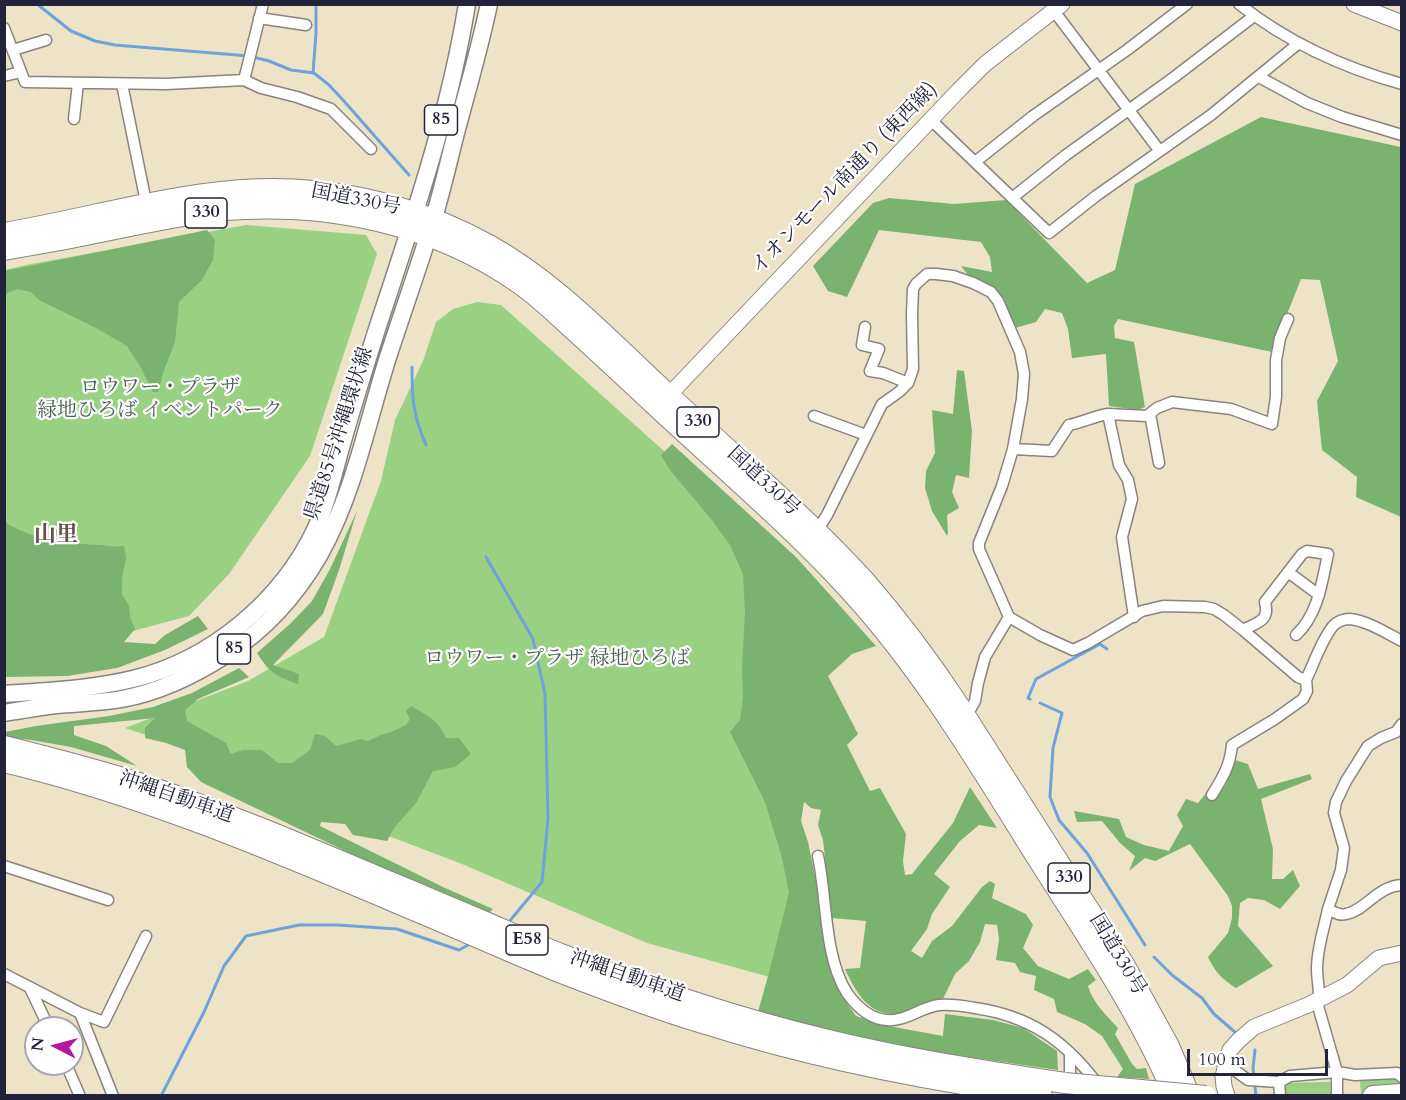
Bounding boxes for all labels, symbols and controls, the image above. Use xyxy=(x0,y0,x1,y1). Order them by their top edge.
street label: イオンモール南通り (東西線) xyxy=(747,78,943,280)
road number: 85 xyxy=(424,105,458,135)
street label: 国道330号 xyxy=(309,180,403,220)
road number: 330 xyxy=(185,198,227,228)
street label: 県道85号沖縄環状線 xyxy=(301,344,379,524)
park label: ロウワー・プラザ 緑地ひろば イベントパーク xyxy=(37,376,283,423)
road number: 330 xyxy=(677,407,719,437)
street label: 国道330号 xyxy=(722,442,804,522)
district label: 山里 xyxy=(34,523,78,549)
road number: 85 xyxy=(218,634,250,664)
park label: ロウワー・プラザ 緑地ひろば xyxy=(424,647,690,671)
street label: 沖縄自動車道 xyxy=(115,767,237,829)
road number: 330 xyxy=(1048,863,1090,893)
street label: 国道330号 xyxy=(1083,910,1151,1000)
road number: E58 xyxy=(506,925,548,955)
street label: 沖縄自動車道 xyxy=(566,946,688,1008)
north arrow xyxy=(24,1016,84,1076)
text: N xyxy=(26,1036,50,1052)
scale bar xyxy=(1190,1037,1331,1075)
text: 100 m xyxy=(1198,1047,1246,1072)

